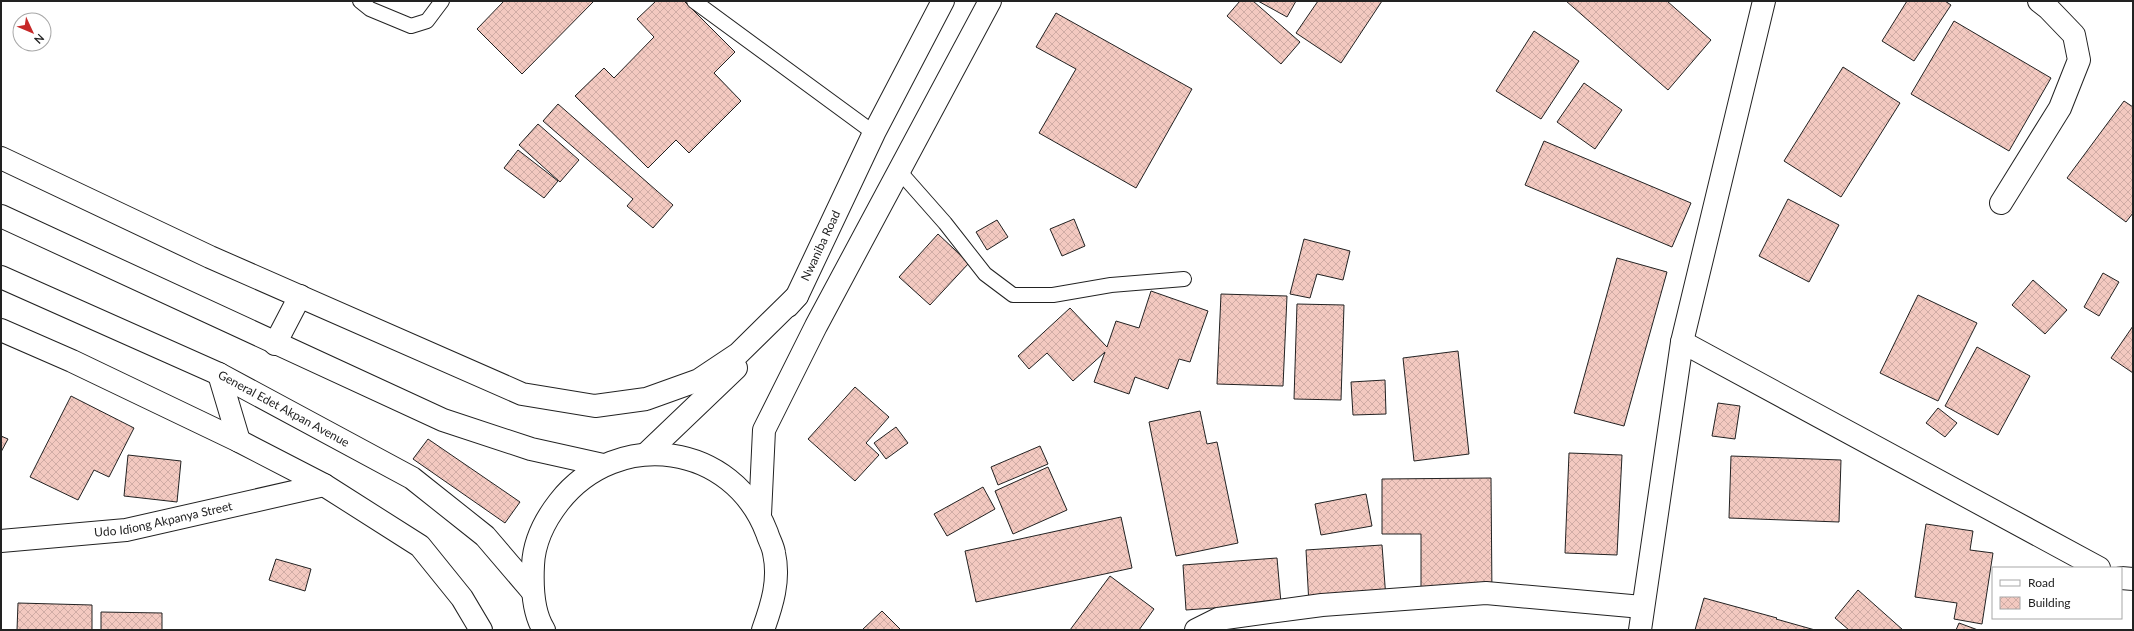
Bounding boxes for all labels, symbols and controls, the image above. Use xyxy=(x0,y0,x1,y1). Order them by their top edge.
north arrow xyxy=(12,12,52,52)
text: N xyxy=(32,32,47,47)
street label: Nwaniba Road xyxy=(797,208,843,283)
street label: General Edet Akpan Avenue xyxy=(216,367,352,450)
street label: Udo Idiong Akpanya Street xyxy=(94,498,234,540)
legend xyxy=(1992,567,2122,619)
text: Road xyxy=(2028,575,2055,590)
text: Building xyxy=(2028,595,2071,610)

